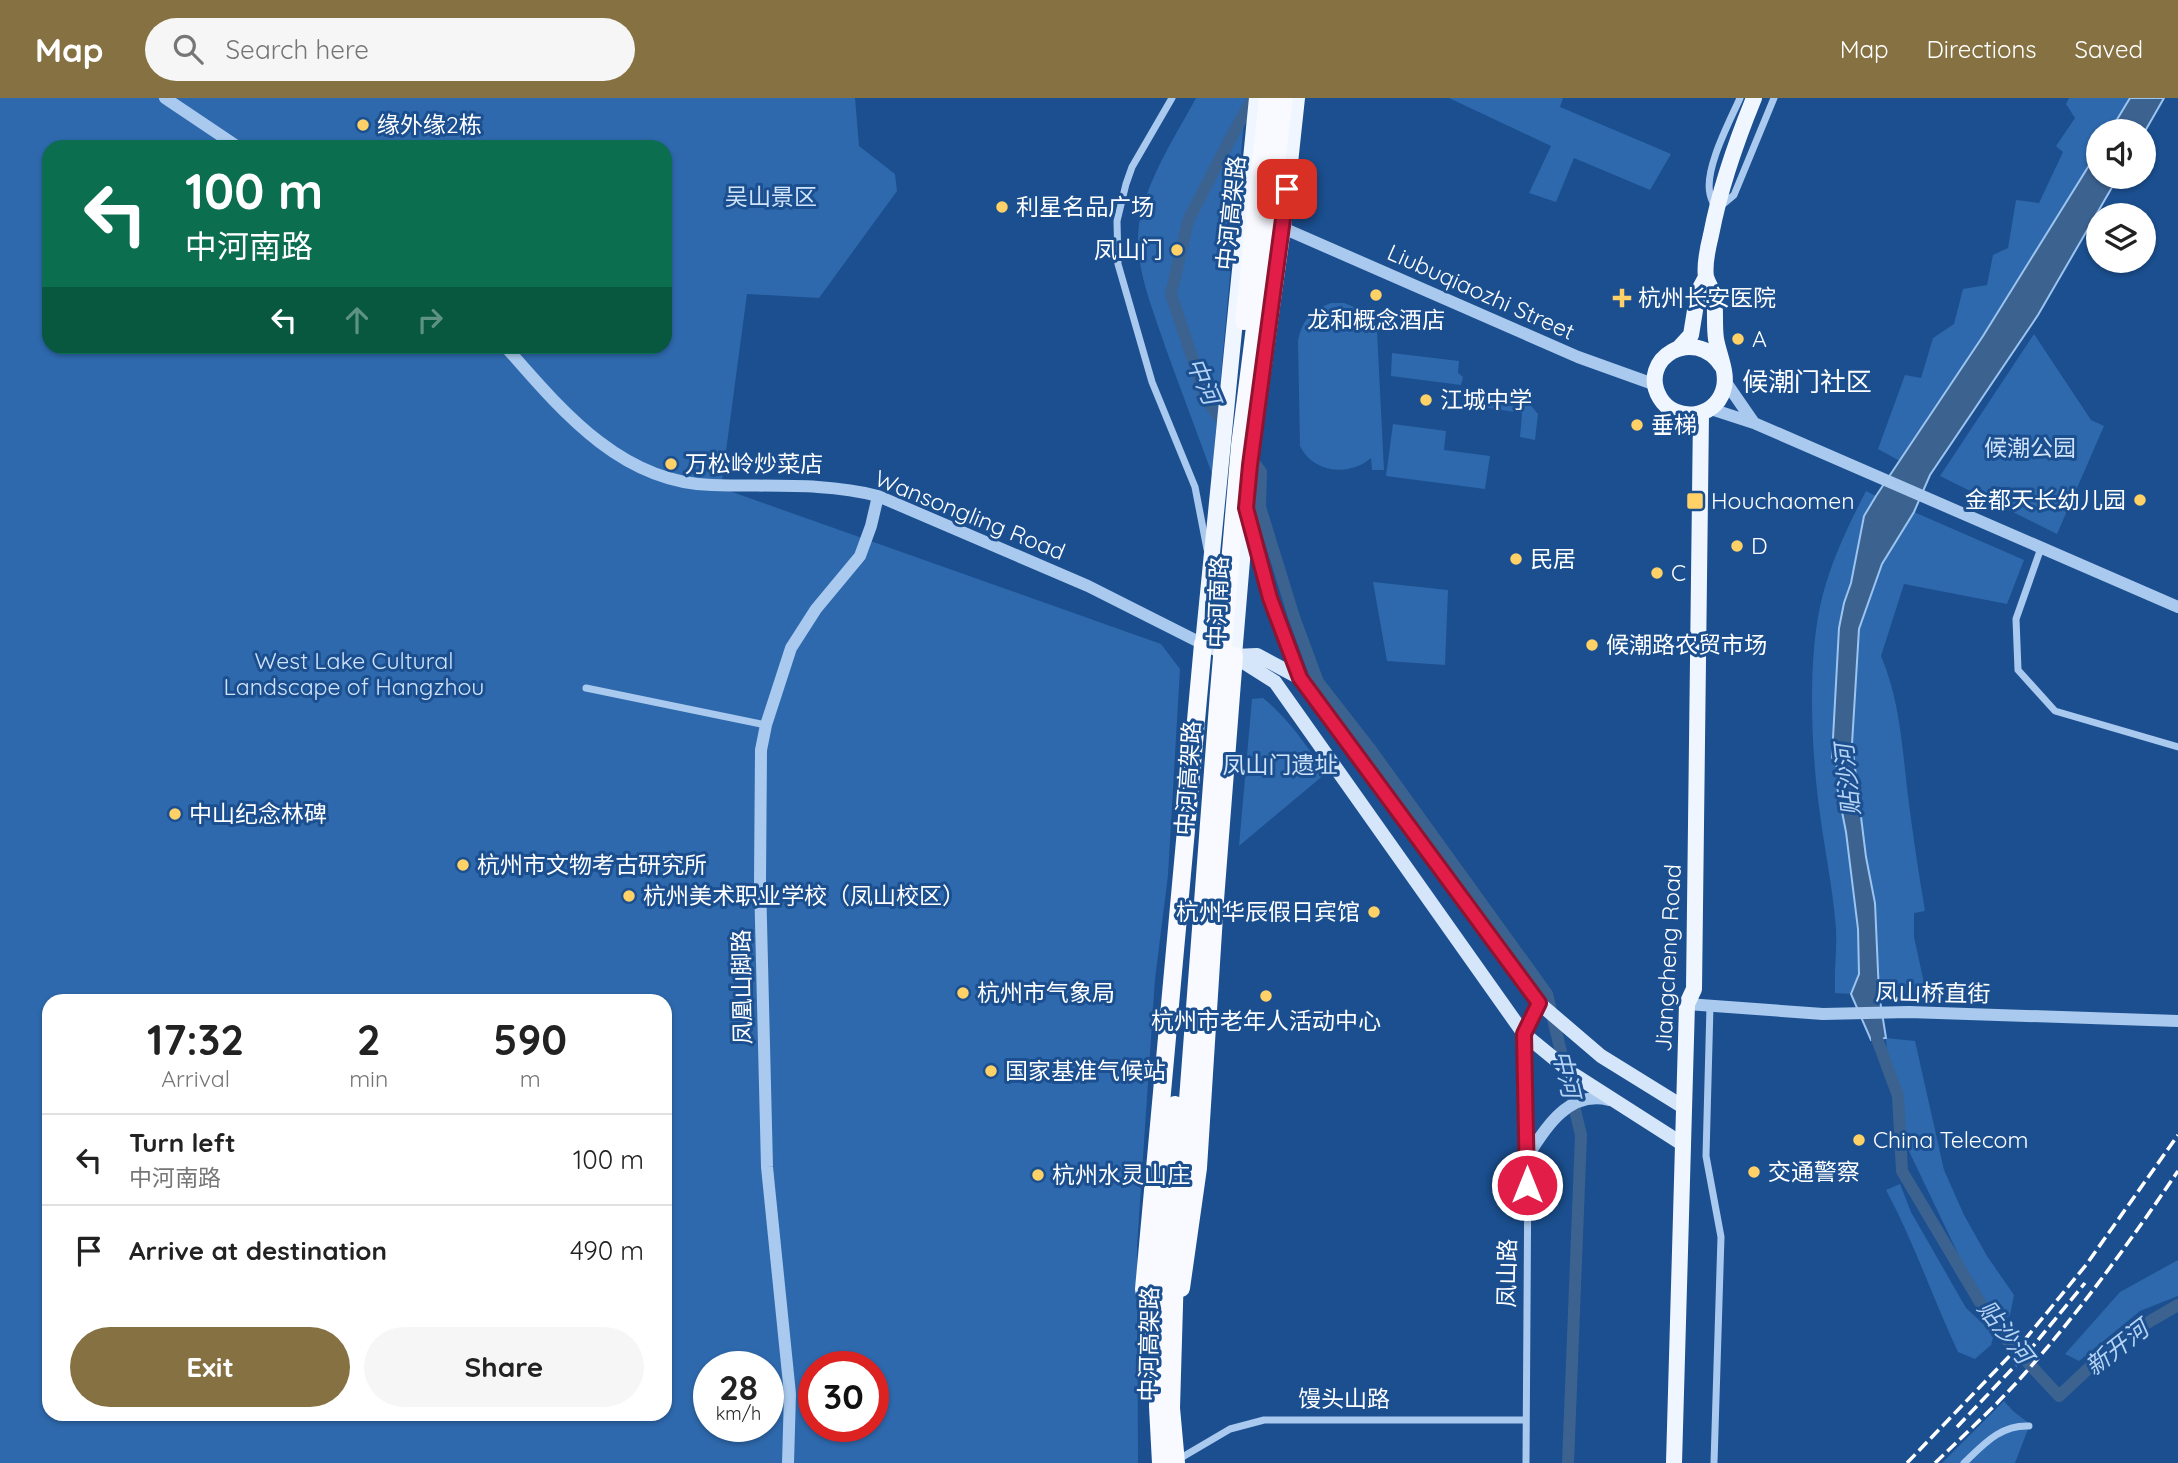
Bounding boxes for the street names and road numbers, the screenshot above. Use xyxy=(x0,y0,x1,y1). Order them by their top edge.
street label: 中河高架路 xyxy=(1210,154,1251,272)
street label: Liubuqiaozhi Street xyxy=(1383,237,1579,346)
street label: Wansongling Road xyxy=(871,463,1070,566)
street label: 中河南路 xyxy=(1201,556,1234,648)
street label: 中河高架路 xyxy=(1169,720,1206,836)
street label: Jiangcheng Road xyxy=(1648,863,1687,1053)
street label: 凤凰山脚路 xyxy=(726,929,757,1045)
street label: 凤山桥直街 xyxy=(1875,977,1991,1008)
street label: 凤山路 xyxy=(1491,1238,1522,1308)
street label: 中河高架路 xyxy=(1133,1286,1164,1402)
street label: 馒头山路 xyxy=(1298,1384,1390,1413)

